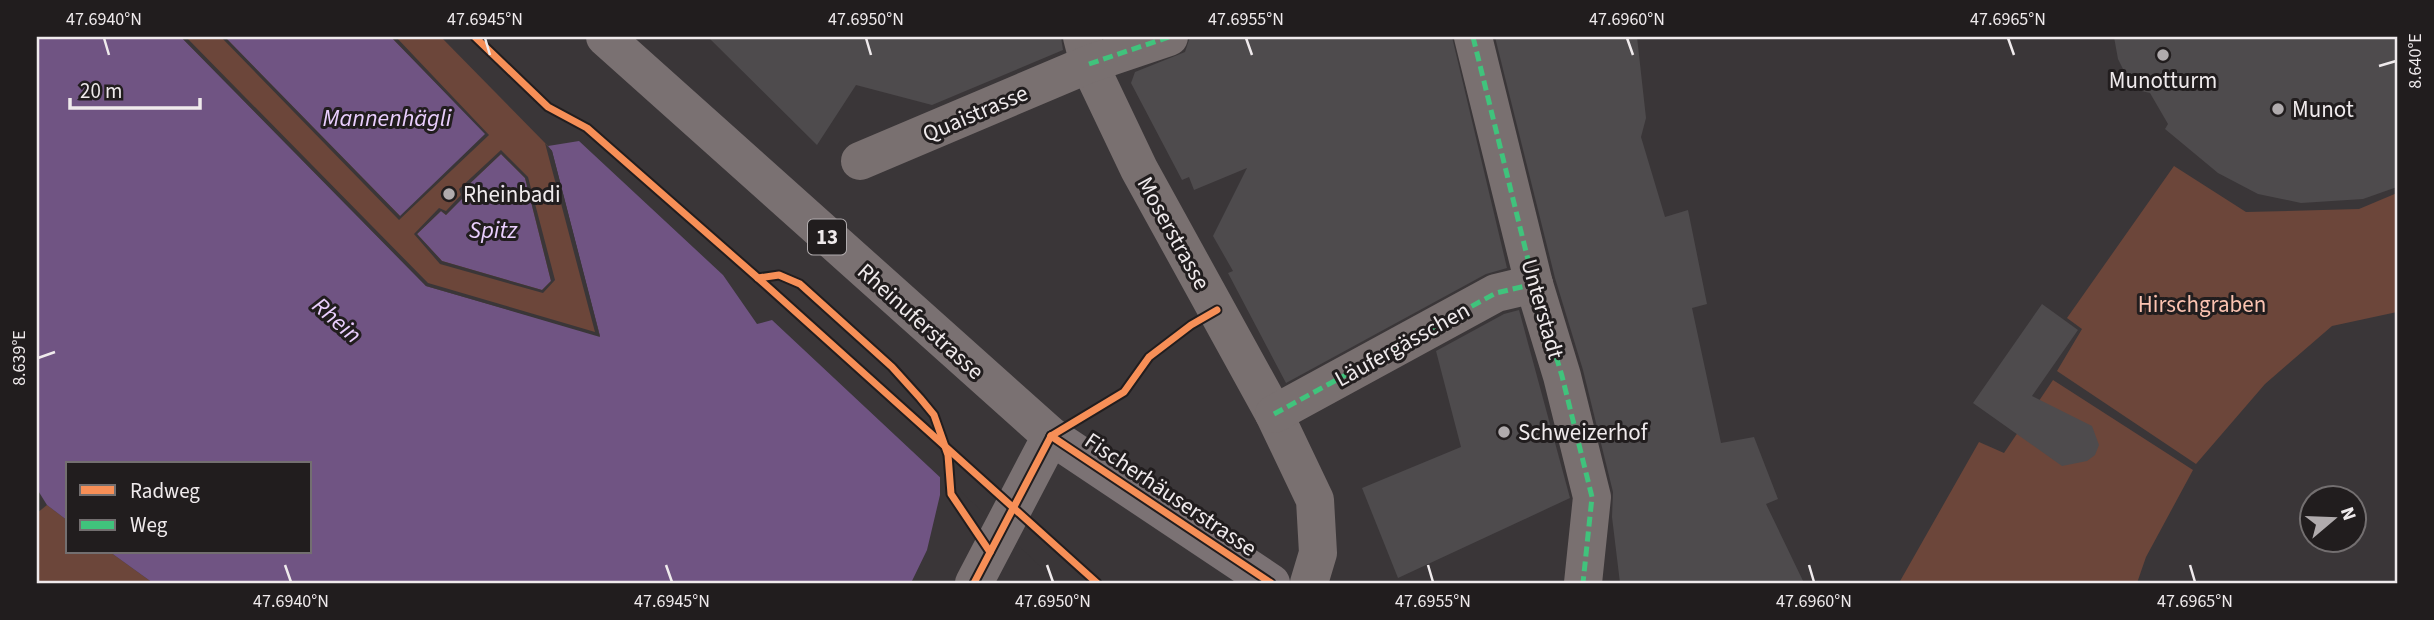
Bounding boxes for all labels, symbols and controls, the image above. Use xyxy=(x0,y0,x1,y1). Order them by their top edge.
text: 47.6940°N xyxy=(66,7,142,32)
text: 47.6945°N xyxy=(447,7,523,32)
text: 47.6950°N xyxy=(828,7,904,32)
text: 47.6955°N xyxy=(1208,7,1284,32)
text: 47.6960°N xyxy=(1589,7,1665,32)
text: 47.6965°N xyxy=(1970,7,2046,32)
text: 8.640°E xyxy=(2403,33,2428,89)
marker: Munotturm xyxy=(2155,47,2171,63)
place label: Munotturm xyxy=(2109,64,2217,97)
scale bar xyxy=(70,66,200,110)
text: 20 m xyxy=(80,76,122,106)
street label: Quaistrasse xyxy=(917,76,1033,150)
place label: Munot xyxy=(2292,93,2354,126)
water label: Mannenhägli xyxy=(323,101,452,136)
marker: Munot xyxy=(2270,101,2286,117)
street label: Moserstrasse xyxy=(1129,171,1218,296)
place label: Rheinbadi xyxy=(463,178,561,211)
marker: Rheinbadi xyxy=(441,186,457,202)
water label: Spitz xyxy=(469,213,518,248)
road number: 13 xyxy=(808,219,846,254)
street label: Unterstadt xyxy=(1512,255,1573,363)
street label: Rheinuferstrasse xyxy=(850,256,991,387)
park label: Hirschgraben xyxy=(2138,288,2266,321)
water label: Rhein xyxy=(304,289,369,352)
street label: Läufergässchen xyxy=(1329,294,1476,395)
text: 8.639°E xyxy=(7,330,32,386)
place label: Schweizerhof xyxy=(1518,416,1649,449)
street label: Fischerhäuserstrasse xyxy=(1078,424,1263,564)
marker: Schweizerhof xyxy=(1496,424,1512,440)
legend xyxy=(66,462,312,554)
text: Radweg xyxy=(130,476,200,506)
north arrow xyxy=(2298,484,2368,554)
text: N xyxy=(2333,504,2362,524)
text: Weg xyxy=(130,510,168,540)
text: 47.6940°N xyxy=(253,589,329,614)
text: 47.6945°N xyxy=(634,589,710,614)
text: 47.6950°N xyxy=(1015,589,1091,614)
text: 47.6955°N xyxy=(1395,589,1471,614)
text: 47.6960°N xyxy=(1776,589,1852,614)
text: 47.6965°N xyxy=(2157,589,2233,614)

